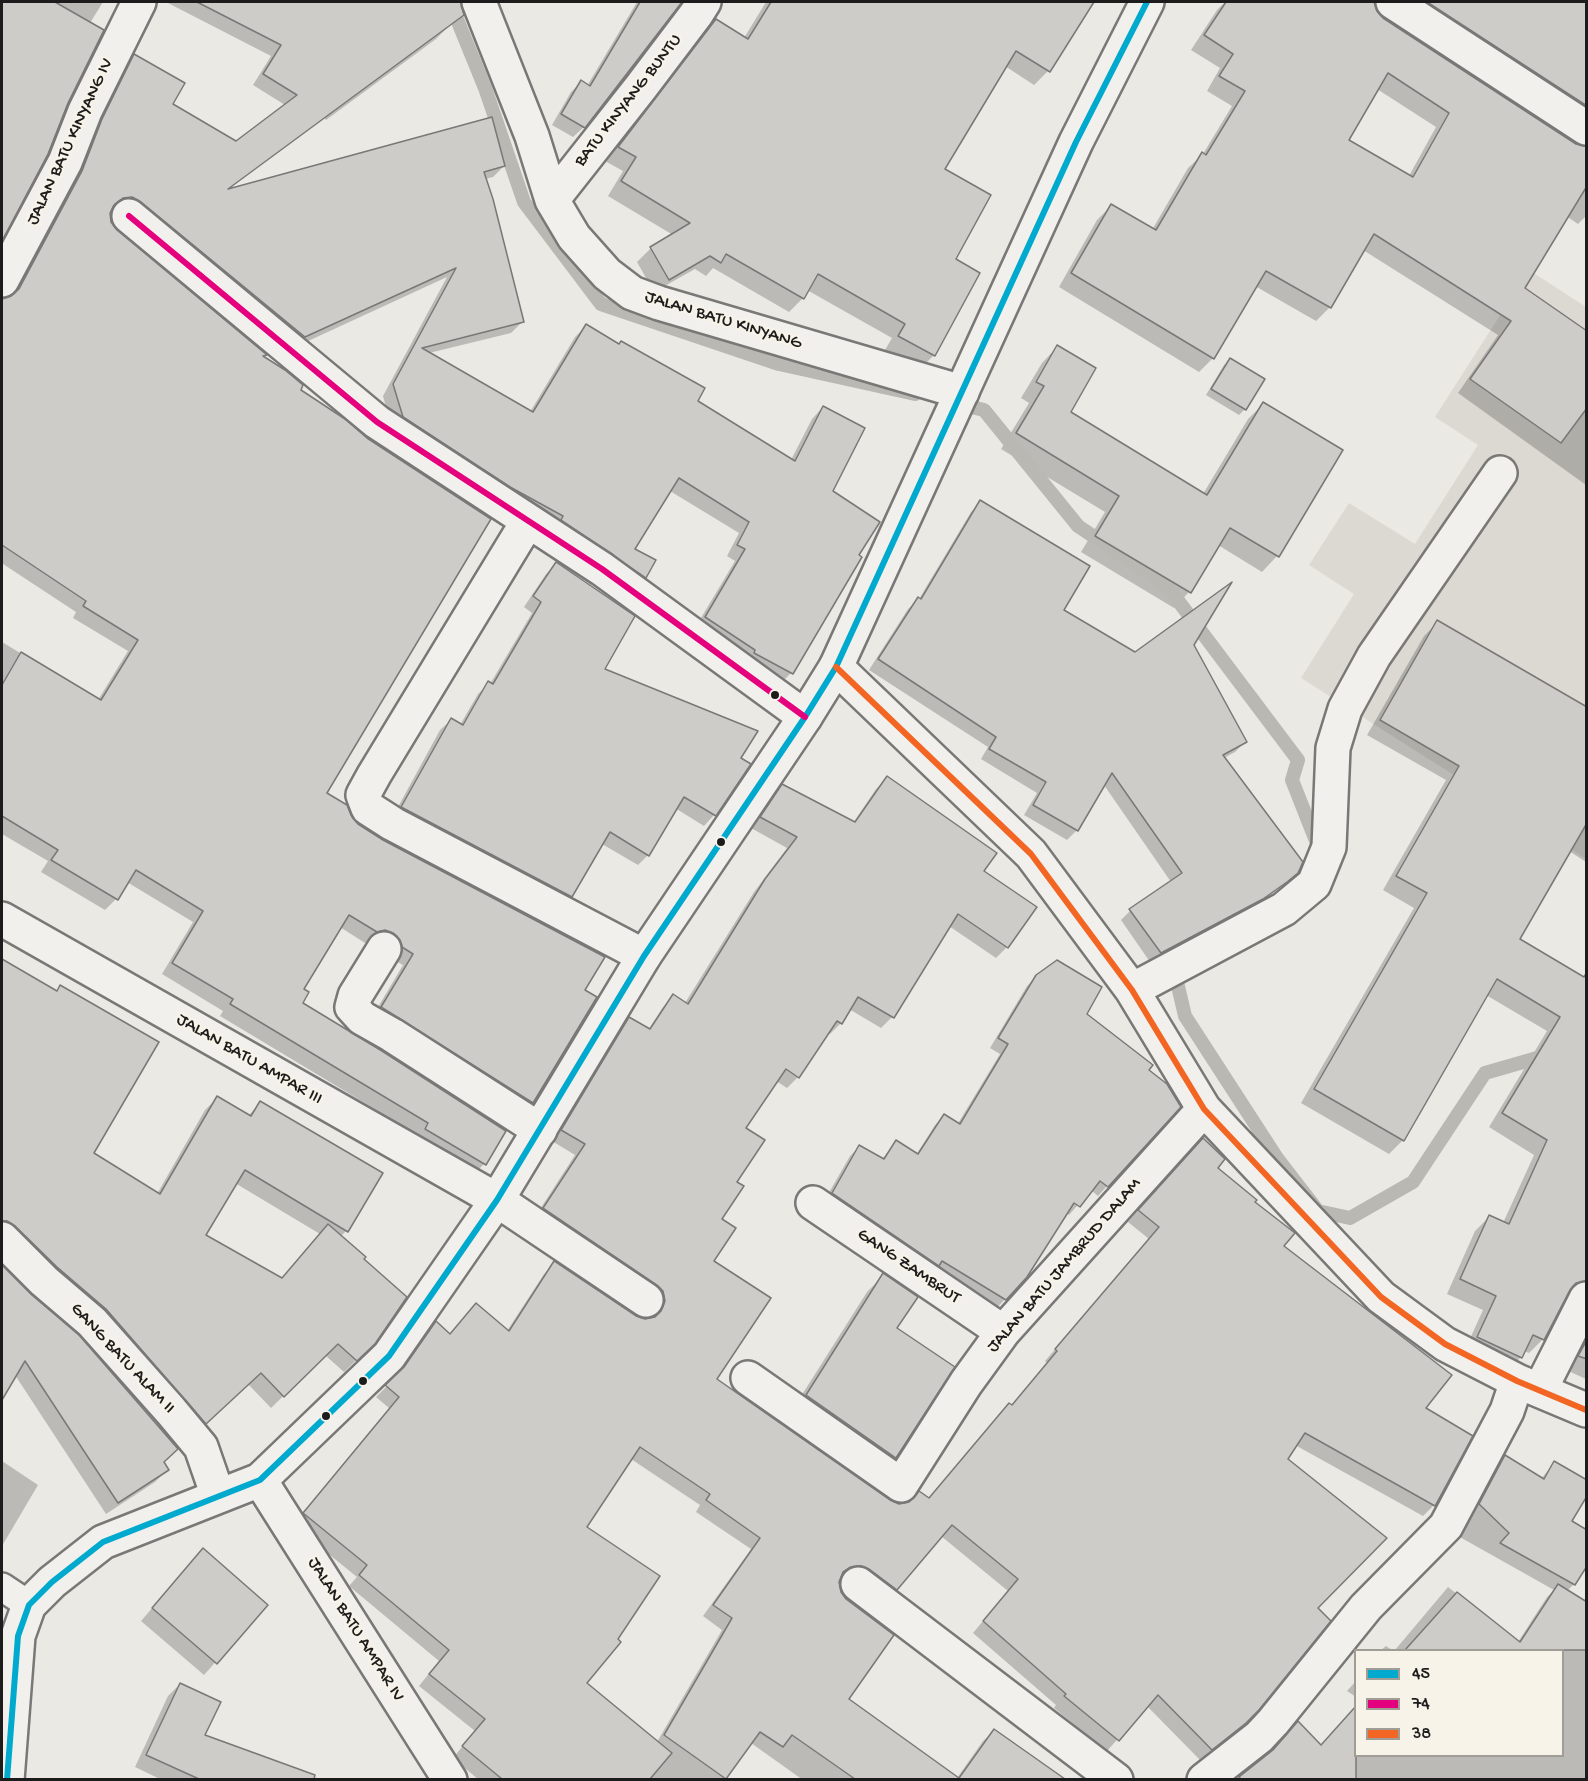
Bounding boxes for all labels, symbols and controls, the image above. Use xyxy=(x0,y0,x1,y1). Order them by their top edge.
street label: BATU KINYANG BUNTU xyxy=(571,30,687,172)
street label: JALAN BATU KINYANG IV xyxy=(23,55,119,229)
street label: JALAN BATU KINYANG xyxy=(642,287,804,355)
unlabelled marker xyxy=(769,689,781,701)
unlabelled marker xyxy=(715,836,727,848)
street label: JALAN BATU AMPAR III xyxy=(172,1009,326,1111)
street label: JALAN BATU JAMBRUD DALAM xyxy=(983,1174,1147,1358)
street label: GANG ZAMBRUT xyxy=(852,1224,964,1310)
street label: GANG BATU ALAM II xyxy=(65,1299,179,1419)
unlabelled marker xyxy=(357,1375,369,1387)
unlabelled marker xyxy=(320,1410,332,1422)
street label: JALAN BATU AMPAR IV xyxy=(302,1554,408,1706)
legend xyxy=(1354,1649,1564,1757)
text: 45 xyxy=(1412,1664,1430,1685)
text: 74 xyxy=(1412,1694,1430,1715)
text: 38 xyxy=(1412,1724,1431,1745)

